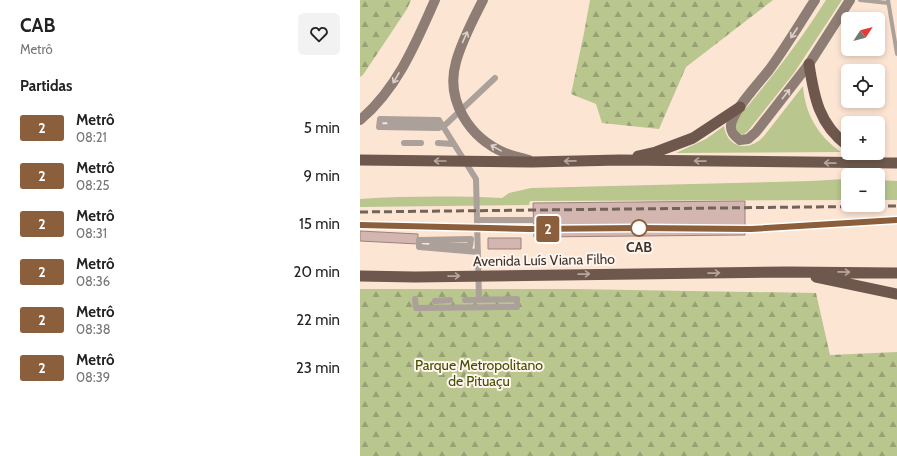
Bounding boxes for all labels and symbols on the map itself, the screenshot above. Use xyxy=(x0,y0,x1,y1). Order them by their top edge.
north arrow xyxy=(841,12,885,56)
one-way arrow xyxy=(790,27,798,38)
one-way arrow xyxy=(462,31,469,43)
one-way arrow xyxy=(391,72,399,84)
one-way arrow xyxy=(781,88,790,99)
one-way arrow xyxy=(490,143,502,151)
one-way arrow xyxy=(434,157,447,165)
one-way arrow xyxy=(564,157,577,165)
one-way arrow xyxy=(694,157,707,165)
one-way arrow xyxy=(824,159,837,167)
line badge: 2 xyxy=(535,216,561,242)
marker: CAB xyxy=(630,219,648,237)
place label: CAB xyxy=(626,238,652,256)
street label: Avenida Luís Viana Filho xyxy=(473,250,615,270)
one-way arrow xyxy=(707,269,720,277)
one-way arrow xyxy=(837,269,850,276)
one-way arrow xyxy=(577,270,590,278)
one-way arrow xyxy=(447,272,460,280)
park label: Parque Metropolitano de Pituaçu xyxy=(415,356,543,390)

